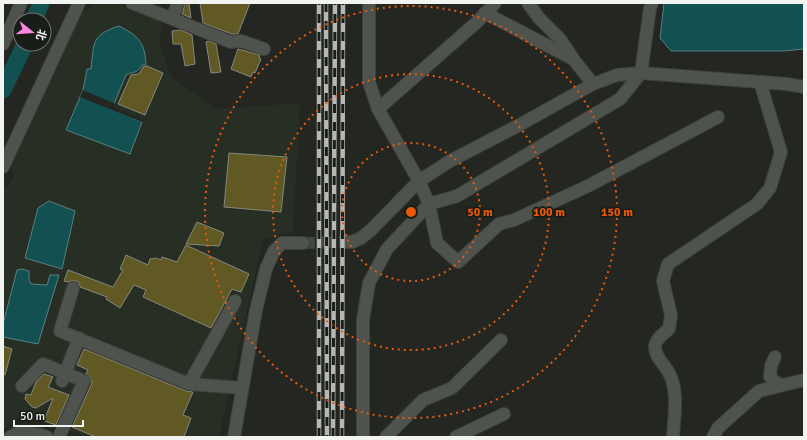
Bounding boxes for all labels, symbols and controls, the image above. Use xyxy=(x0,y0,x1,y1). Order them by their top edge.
north arrow xyxy=(12,12,52,52)
text: 北 xyxy=(33,28,49,42)
centre of rings xyxy=(404,205,418,219)
text: 50 m xyxy=(467,205,493,220)
text: 100 m xyxy=(533,205,565,220)
text: 150 m xyxy=(601,205,633,220)
scale bar xyxy=(14,402,83,428)
text: 50 m xyxy=(20,409,45,424)

